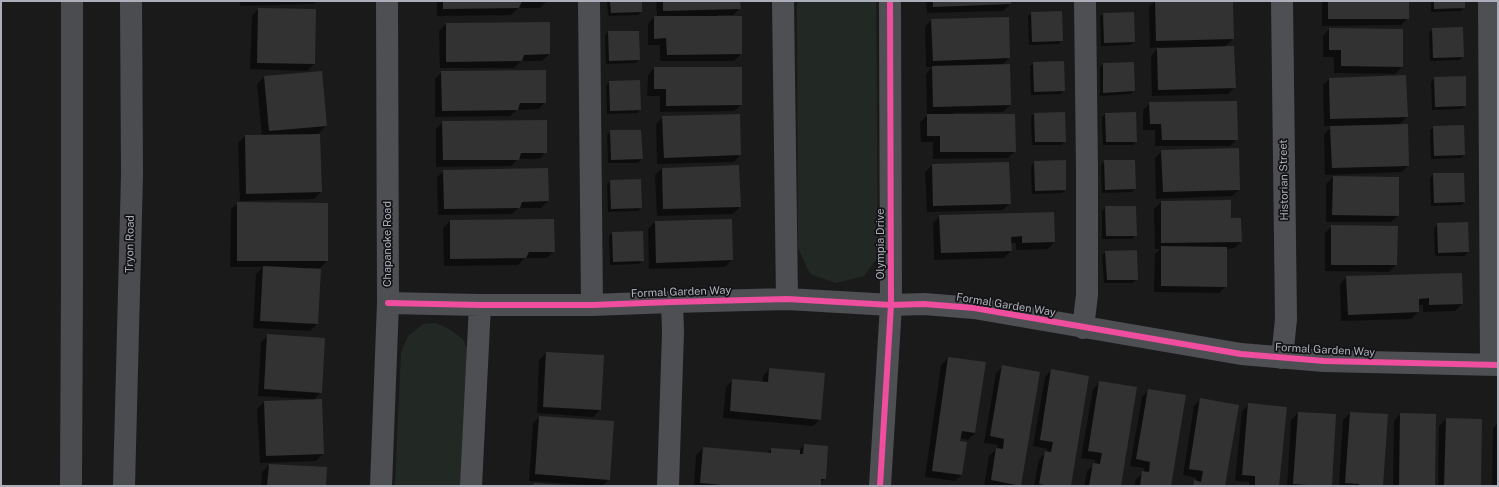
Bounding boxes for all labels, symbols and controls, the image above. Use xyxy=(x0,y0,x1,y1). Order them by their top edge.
street label: Historian Street xyxy=(1277,139,1291,221)
street label: Chapanoke Road xyxy=(381,201,395,287)
street label: Olympia Drive xyxy=(874,209,888,279)
street label: Tryon Road xyxy=(123,215,137,273)
street label: Formal Garden Way xyxy=(631,284,731,300)
street label: Formal Garden Way xyxy=(955,291,1057,319)
street label: Formal Garden Way xyxy=(1275,341,1375,359)

